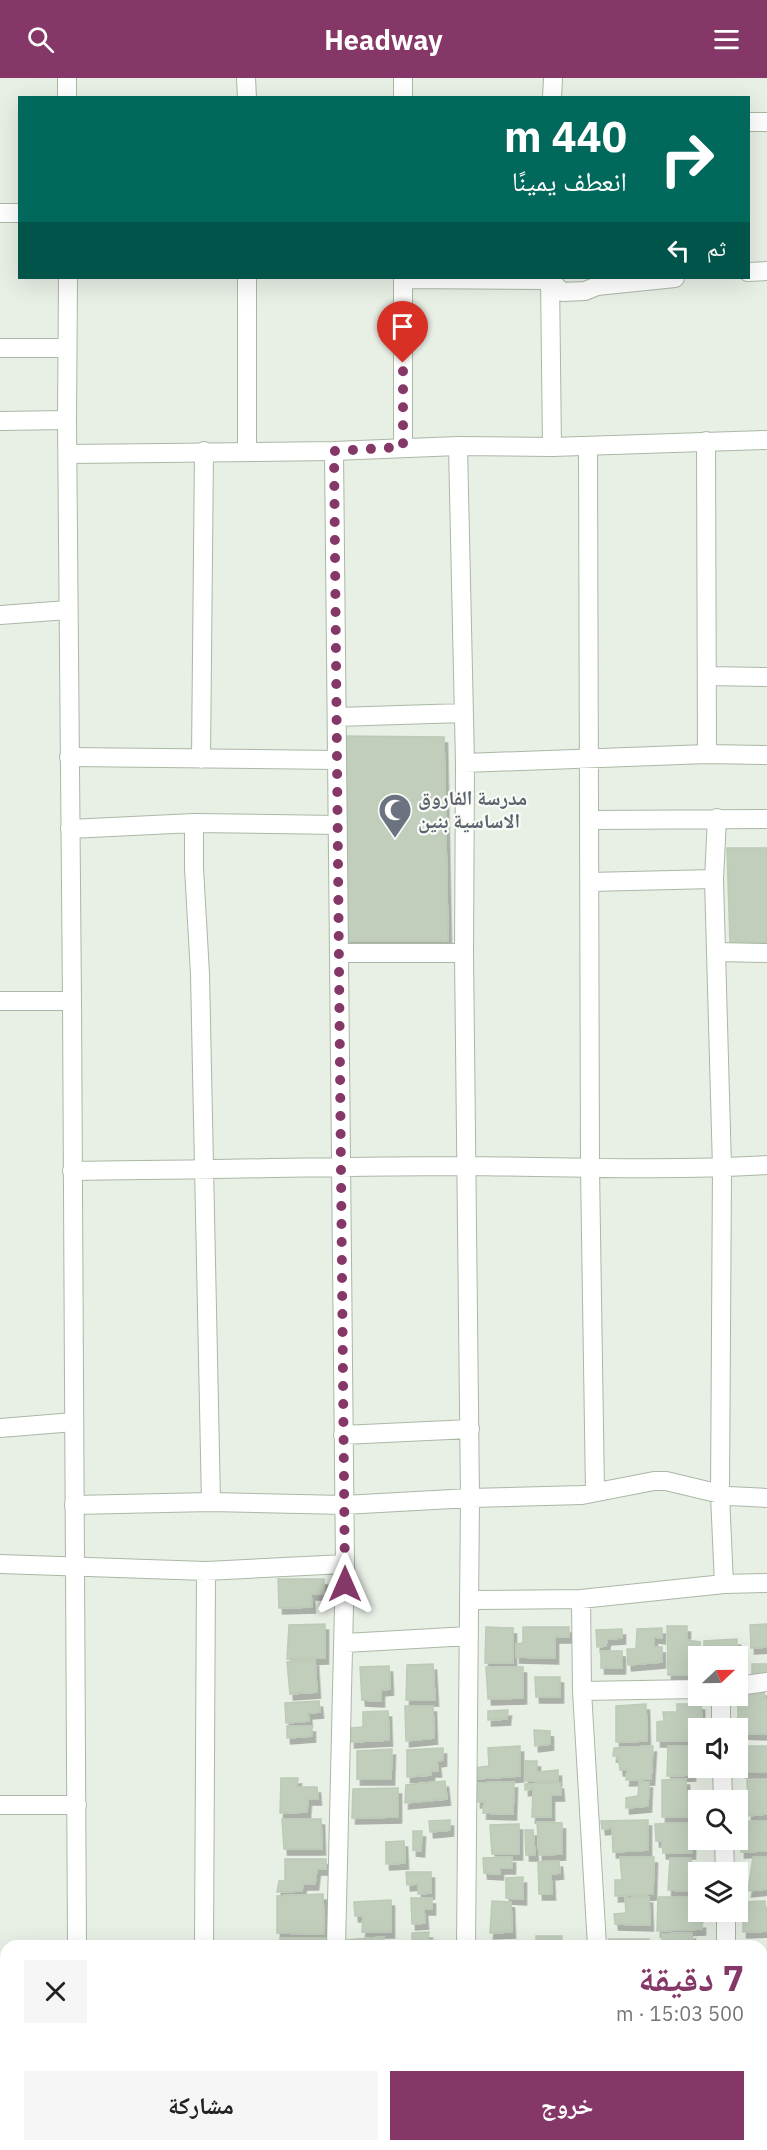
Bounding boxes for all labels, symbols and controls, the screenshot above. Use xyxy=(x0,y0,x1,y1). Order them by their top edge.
text: Headway xyxy=(324,22,443,57)
icon: search xyxy=(24,23,57,56)
icon: menu xyxy=(710,23,743,56)
text: 440 m xyxy=(504,109,627,164)
icon: right xyxy=(648,120,726,198)
text: انعطف يمينًا xyxy=(512,163,627,198)
text: ثم xyxy=(707,233,726,262)
icon: left xyxy=(662,234,695,267)
pin xyxy=(377,301,428,363)
icon: arrive xyxy=(386,310,419,343)
place label: مدرسة الفاروق الاساسية بنين xyxy=(418,784,527,834)
mosque icon: مدرسة الفاروق الاساسية بنين xyxy=(377,792,413,839)
position arrow xyxy=(313,1552,377,1616)
north arrow xyxy=(688,1646,748,1706)
map controls xyxy=(688,1646,748,1922)
button: sound xyxy=(688,1718,748,1778)
button: search xyxy=(688,1790,748,1850)
button: layers xyxy=(688,1862,748,1922)
text: 7 دقيقة xyxy=(638,1954,744,2001)
button: close xyxy=(24,1960,87,2023)
text: 500 m · 15:03 xyxy=(616,2000,744,2027)
button: مشاركة xyxy=(24,2071,378,2140)
button: خروج xyxy=(390,2071,744,2140)

